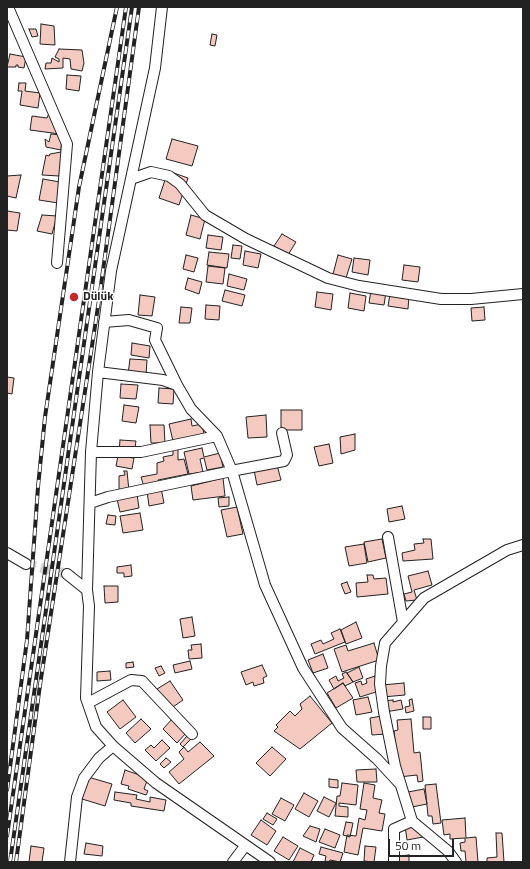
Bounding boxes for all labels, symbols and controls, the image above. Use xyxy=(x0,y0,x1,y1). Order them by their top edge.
place label: Dülük xyxy=(83,290,113,304)
marker: Dülük xyxy=(68,291,80,303)
scale bar xyxy=(390,831,456,857)
text: 50 m xyxy=(395,836,421,855)

